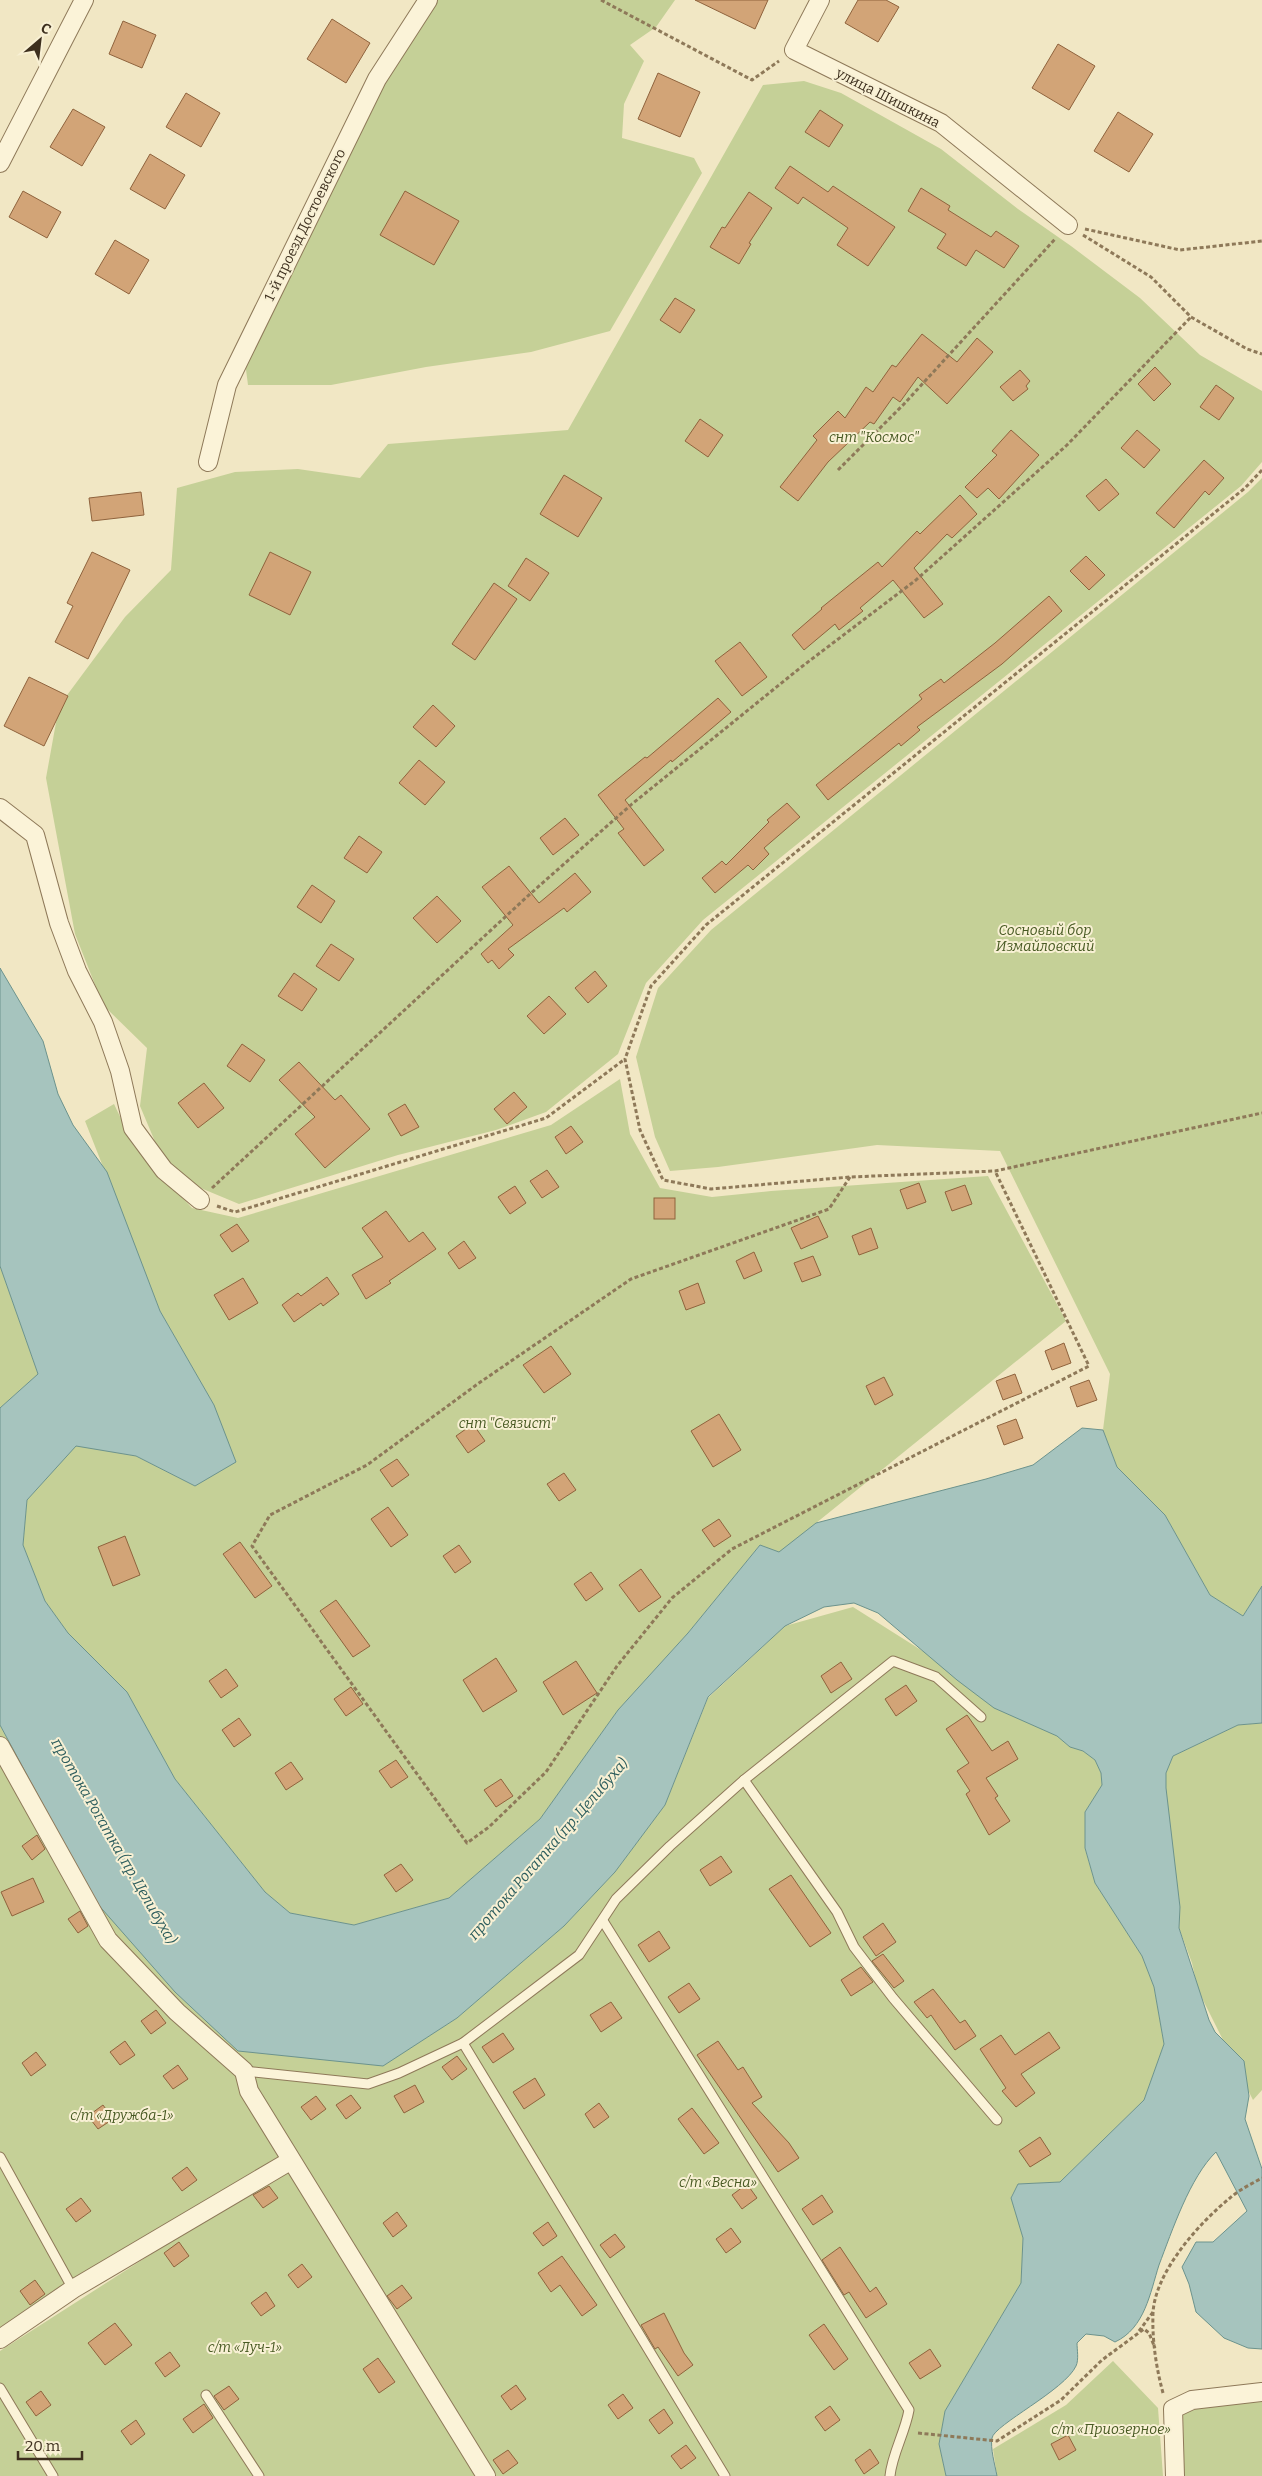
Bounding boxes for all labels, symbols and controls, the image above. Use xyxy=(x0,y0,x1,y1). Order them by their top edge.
north arrow xyxy=(15,15,65,65)
text: С xyxy=(38,19,54,39)
street label: улица Шишкина xyxy=(832,64,943,132)
street label: 1-й проезд Достоевского xyxy=(261,146,349,304)
park label: снт "Космос" xyxy=(829,429,920,446)
park label: Сосновый бор Измайловский xyxy=(996,922,1094,955)
park label: снт "Связист" xyxy=(459,1415,556,1432)
water label: протока Рогатка (пр. Целибуха) xyxy=(47,1734,181,1947)
water label: протока Рогатка (пр. Целибуха) xyxy=(464,1754,632,1944)
park label: с/т «Дружба-1» xyxy=(70,2107,174,2124)
park label: с/т «Весна» xyxy=(679,2174,757,2191)
park label: с/т «Луч-1» xyxy=(208,2339,282,2356)
park label: с/т «Приозерное» xyxy=(1051,2421,1171,2438)
scale bar xyxy=(18,2428,81,2460)
text: 20 m xyxy=(25,2437,61,2455)

